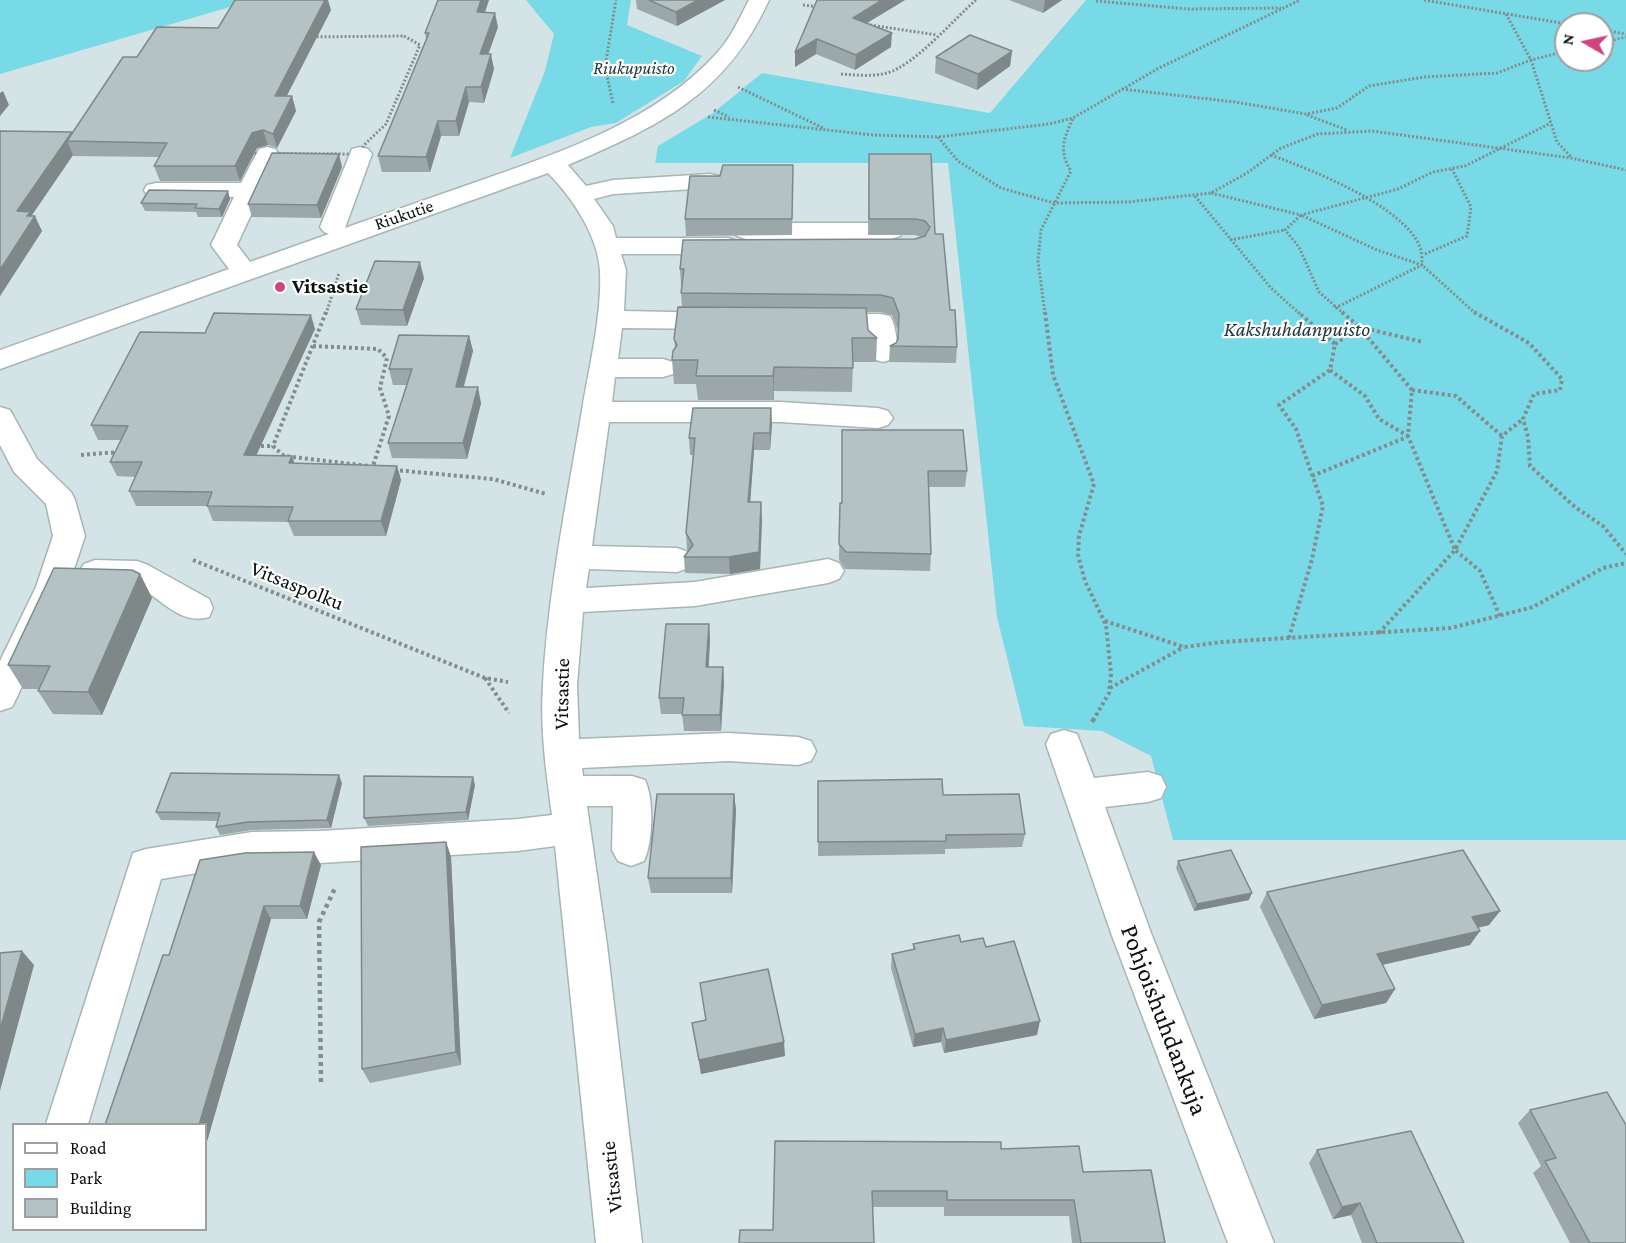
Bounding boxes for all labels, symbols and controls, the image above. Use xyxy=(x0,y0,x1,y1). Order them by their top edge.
north arrow xyxy=(1554,12,1614,72)
text: N xyxy=(1558,33,1577,46)
park label: Riukupuisto xyxy=(593,57,675,79)
street label: Riukutie xyxy=(372,195,436,235)
place label: Vitsastie xyxy=(292,274,368,300)
marker: Vitsastie xyxy=(273,280,287,294)
park label: Kakshuhdanpuisto xyxy=(1224,317,1370,343)
street label: Vitsaspolku xyxy=(247,556,347,616)
street label: Vitsastie xyxy=(549,658,575,730)
street label: Pohjoishuhdankuja xyxy=(1113,920,1215,1120)
legend xyxy=(12,1123,207,1231)
text: Road xyxy=(70,1138,107,1158)
street label: Vitsastie xyxy=(596,1140,628,1214)
text: Park xyxy=(70,1168,102,1188)
text: Building xyxy=(70,1198,131,1218)

